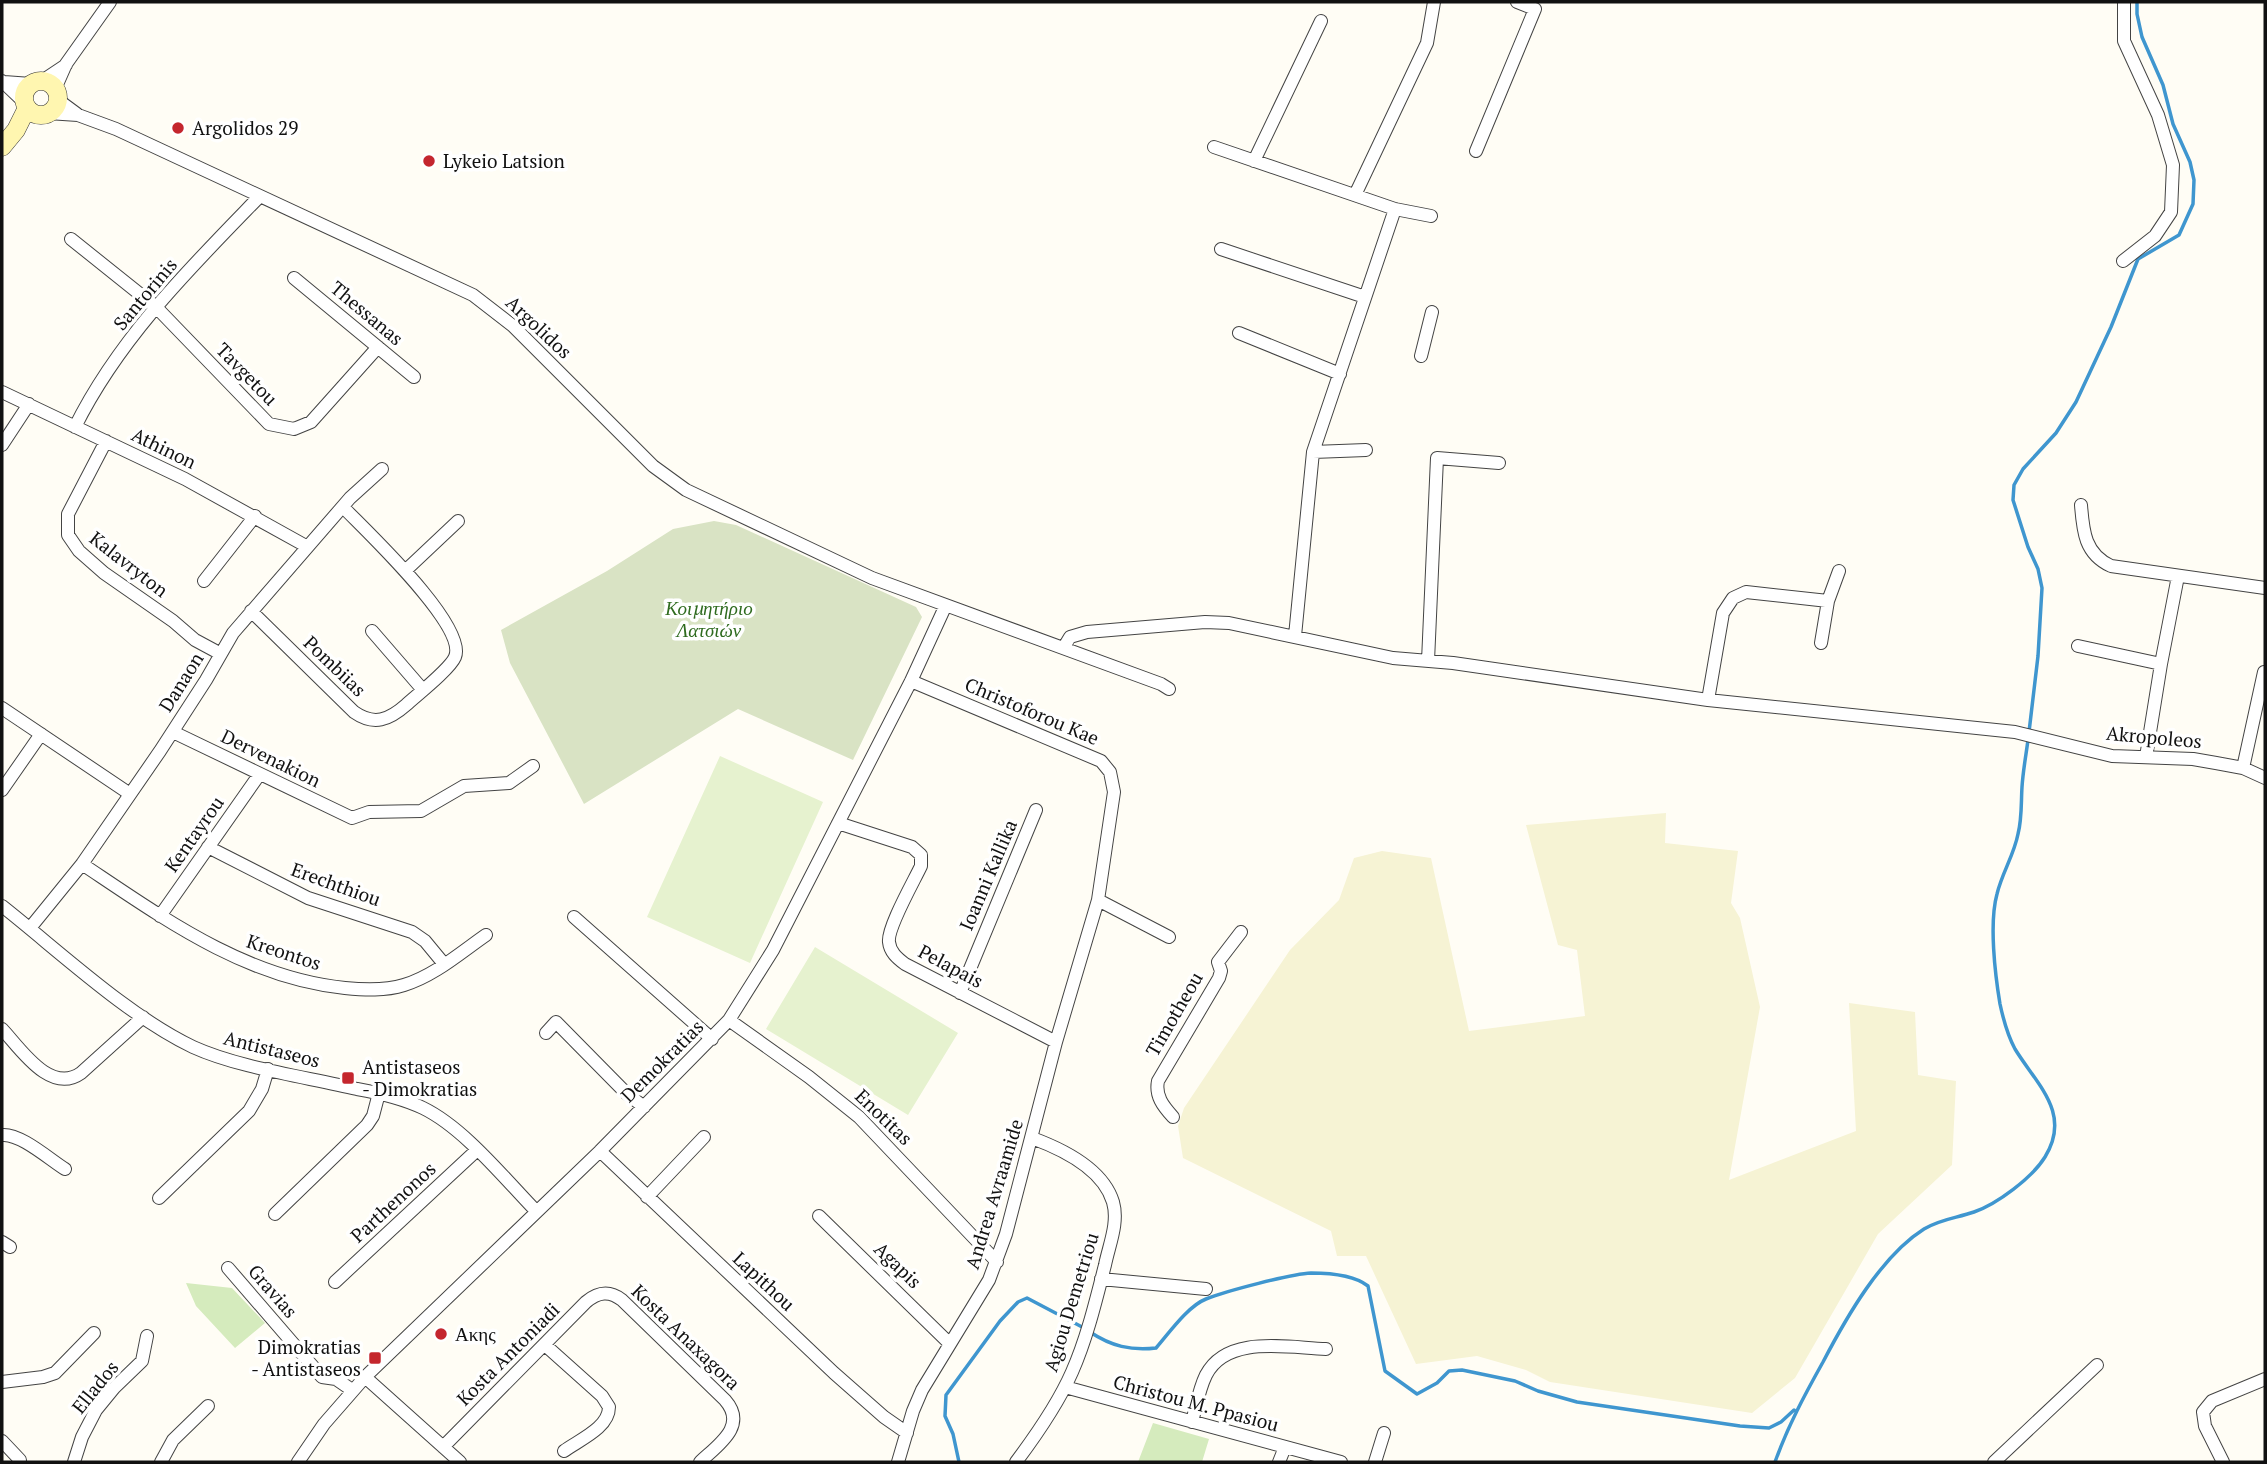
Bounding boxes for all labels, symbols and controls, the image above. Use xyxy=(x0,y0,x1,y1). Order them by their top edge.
place label: Argolidos 29 xyxy=(192,115,298,140)
marker: Argolidos 29 xyxy=(170,120,186,136)
place label: Lykeio Latsion xyxy=(443,148,565,173)
marker: Lykeio Latsion xyxy=(421,153,437,169)
street label: Santorinis xyxy=(107,252,182,335)
street label: Thessanas xyxy=(326,275,409,350)
street label: Argolidos xyxy=(501,290,578,364)
street label: Tavgetou xyxy=(211,337,284,410)
street label: Athinon xyxy=(128,421,201,474)
street label: Kalavryton xyxy=(85,525,174,602)
park label: Κοιμητήριο Λατσιών xyxy=(664,595,753,642)
street label: Pombiias xyxy=(299,630,372,701)
street label: Danaon xyxy=(153,647,209,716)
street label: Christoforou Kae xyxy=(961,671,1103,750)
street label: Akropoleos xyxy=(2105,720,2203,753)
street label: Dervenakion xyxy=(217,723,325,792)
street label: Kentayrou xyxy=(158,791,229,877)
street label: Ioanni Kallika xyxy=(953,815,1022,934)
street label: Erechthiou xyxy=(288,856,384,911)
street label: Kreontos xyxy=(244,928,324,975)
street label: Pelapais xyxy=(914,938,988,993)
street label: Timotheou xyxy=(1139,967,1208,1060)
street label: Demokratias xyxy=(615,1014,708,1107)
street label: Antistaseos xyxy=(221,1024,323,1073)
place label: Antistaseos - Dimokratias xyxy=(362,1054,477,1101)
marker: Antistaseos - Dimokratias xyxy=(340,1070,356,1086)
street label: Enotitas xyxy=(850,1083,918,1150)
street label: Andrea Avraamide xyxy=(959,1116,1028,1272)
street label: Parthenonos xyxy=(345,1156,441,1248)
street label: Agiou Demetriou xyxy=(1037,1229,1104,1375)
street label: Agapis xyxy=(869,1236,927,1293)
street label: Lapithou xyxy=(728,1246,801,1316)
street label: Gravias xyxy=(243,1259,304,1323)
street label: Kosta Anaxagora xyxy=(627,1278,746,1395)
street label: Kosta Antoniadi xyxy=(451,1297,564,1410)
place label: Ακης xyxy=(455,1321,496,1346)
marker: Ακης xyxy=(433,1326,449,1342)
place label: Dimokratias - Antistaseos xyxy=(251,1334,361,1381)
marker: Dimokratias - Antistaseos xyxy=(367,1350,383,1366)
street label: Ellados xyxy=(66,1355,124,1418)
street label: Christou M. Ppasiou xyxy=(1111,1368,1282,1437)

